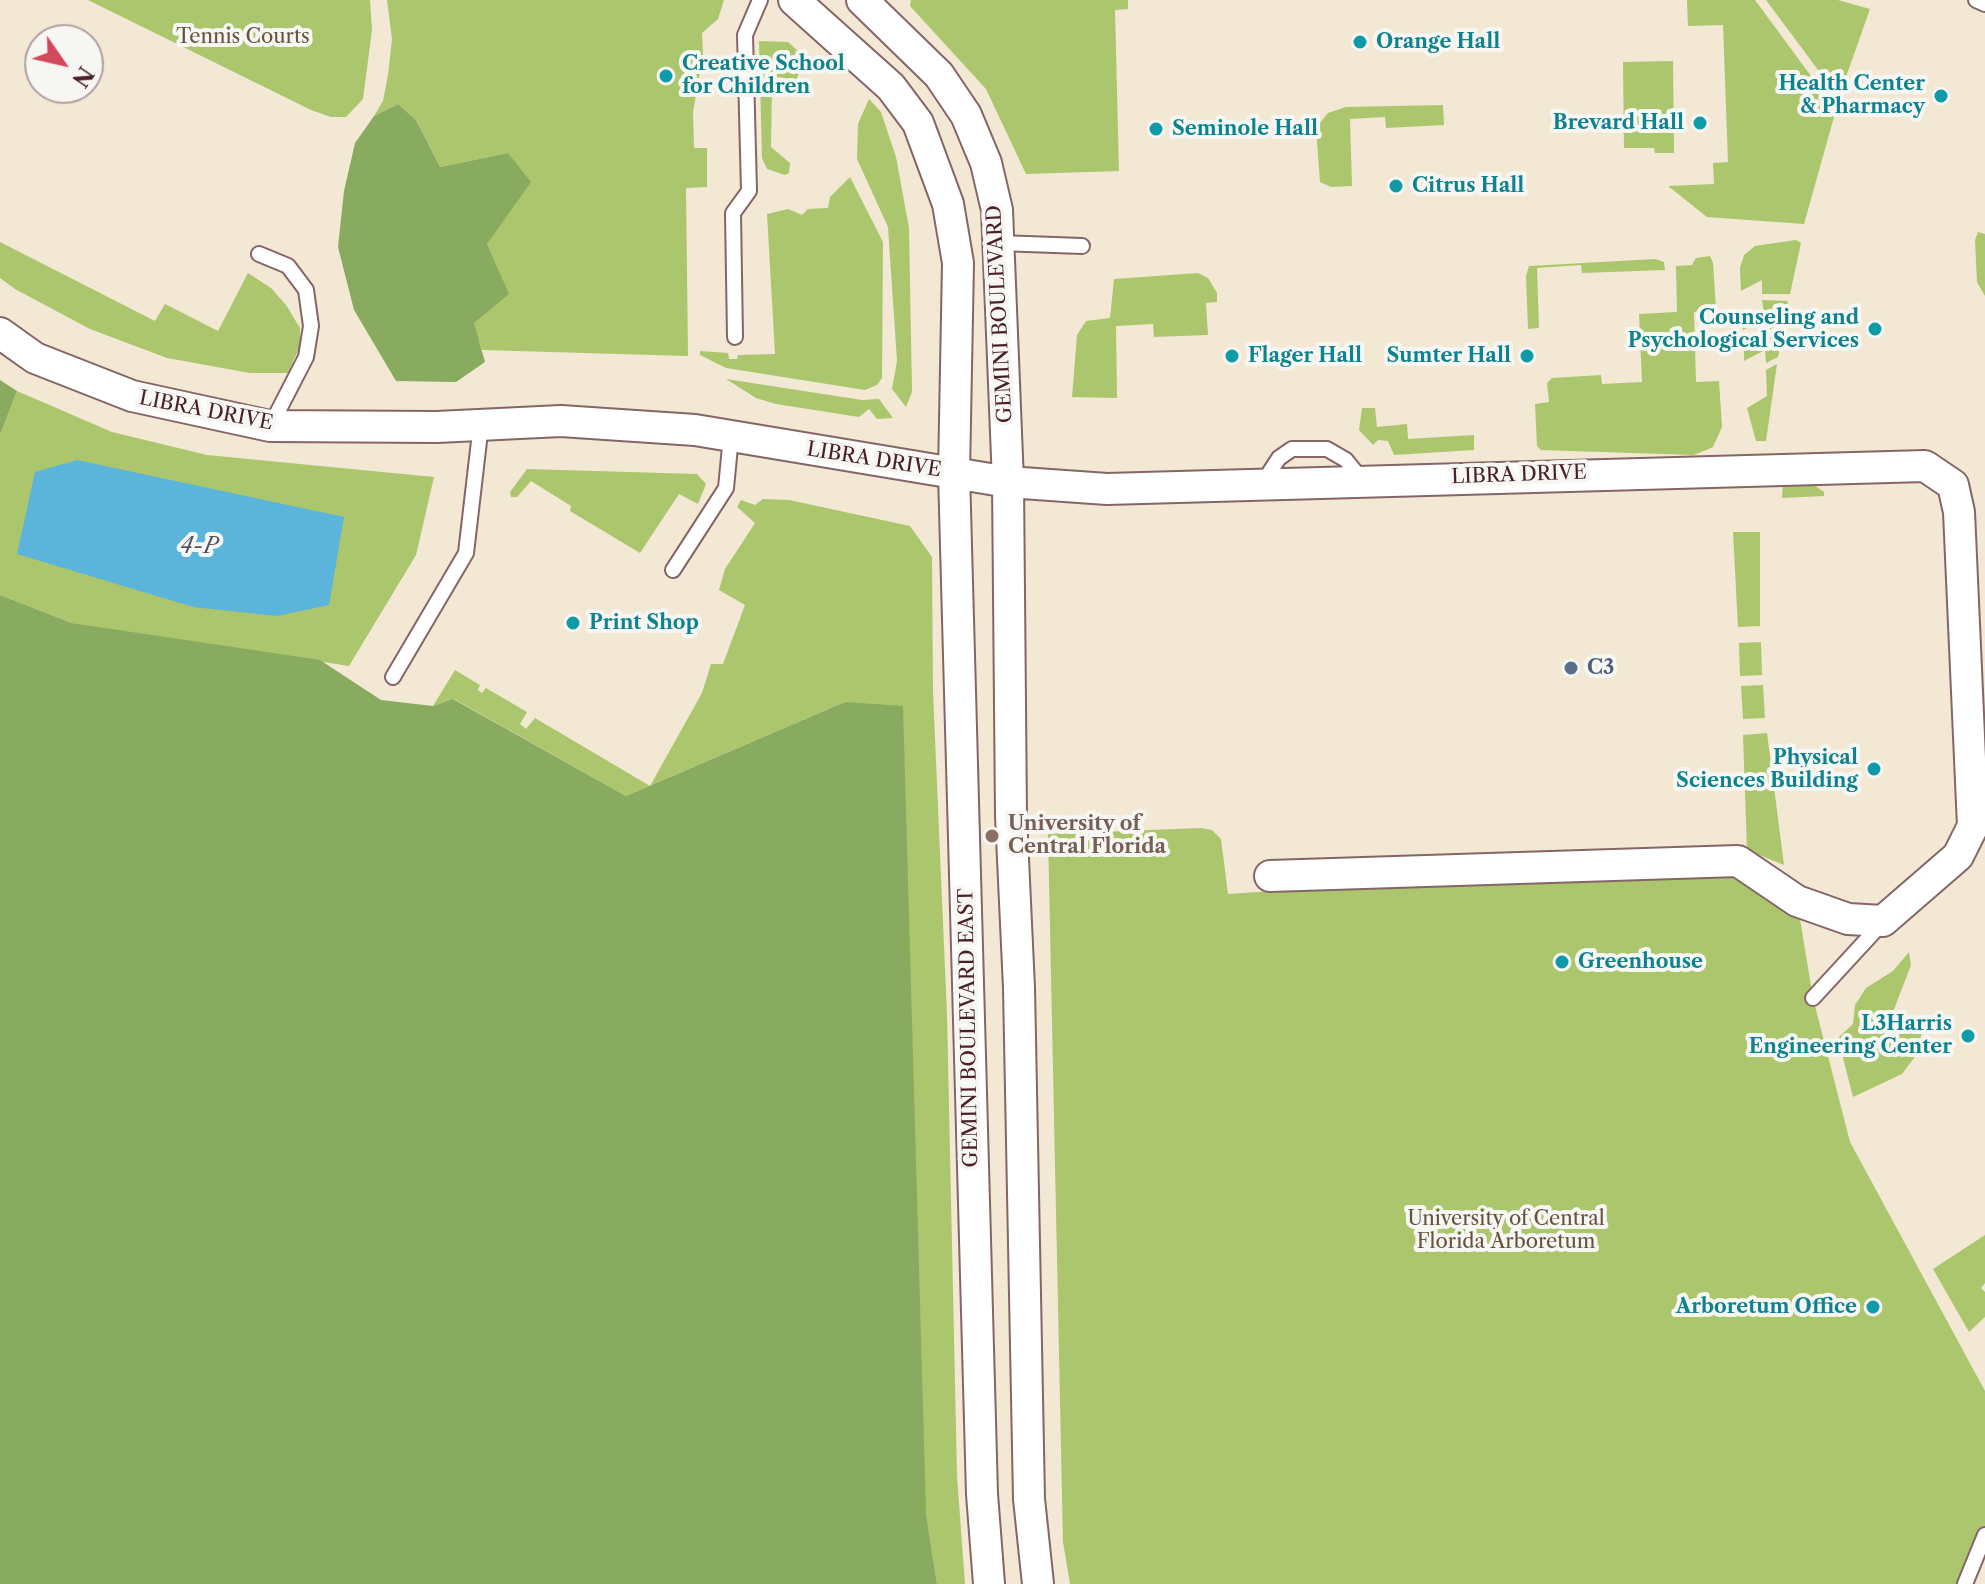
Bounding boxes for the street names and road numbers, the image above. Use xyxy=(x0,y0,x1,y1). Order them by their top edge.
street label: GEMINI BOULEVARD xyxy=(982,204,1018,424)
street label: LIBRA DRIVE xyxy=(137,386,275,436)
street label: LIBRA DRIVE xyxy=(805,438,943,482)
street label: LIBRA DRIVE xyxy=(1451,461,1587,489)
street label: GEMINI BOULEVARD EAST xyxy=(955,888,983,1168)

